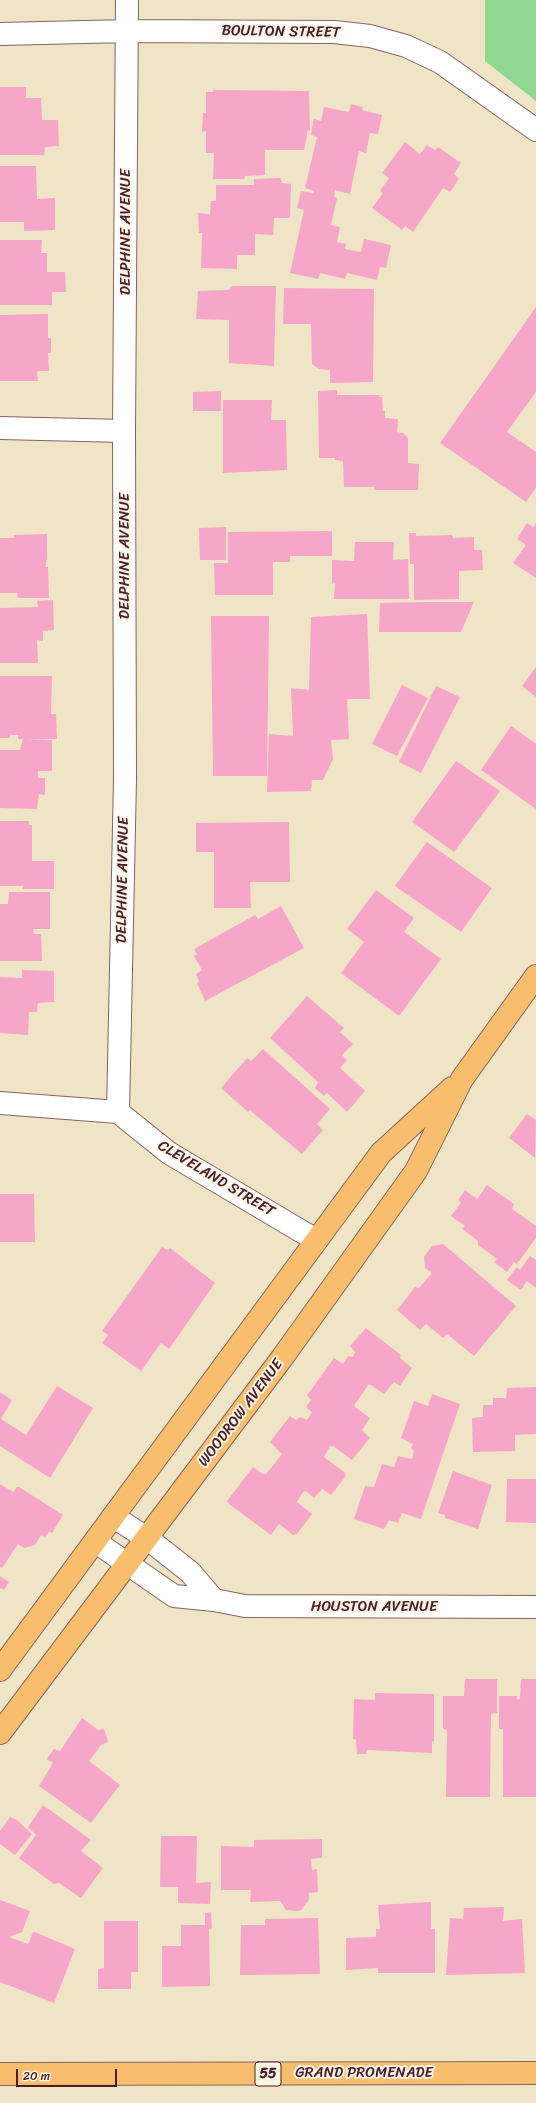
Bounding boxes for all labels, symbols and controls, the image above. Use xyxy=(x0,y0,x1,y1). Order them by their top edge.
street label: BOULTON STREET xyxy=(222,22,340,42)
street label: DELPHINE AVENUE xyxy=(117,169,135,295)
street label: DELPHINE AVENUE xyxy=(116,493,134,619)
street label: DELPHINE AVENUE xyxy=(113,817,133,943)
street label: CLEVELAND STREET xyxy=(154,1137,278,1221)
street label: WOODROW AVENUE xyxy=(195,1356,287,1470)
street label: HOUSTON AVENUE xyxy=(311,1598,437,1616)
scale bar xyxy=(18,2061,119,2087)
road number: 55 xyxy=(255,2062,281,2086)
street label: GRAND PROMENADE xyxy=(295,2064,433,2082)
text: 20 m xyxy=(23,2065,50,2087)

